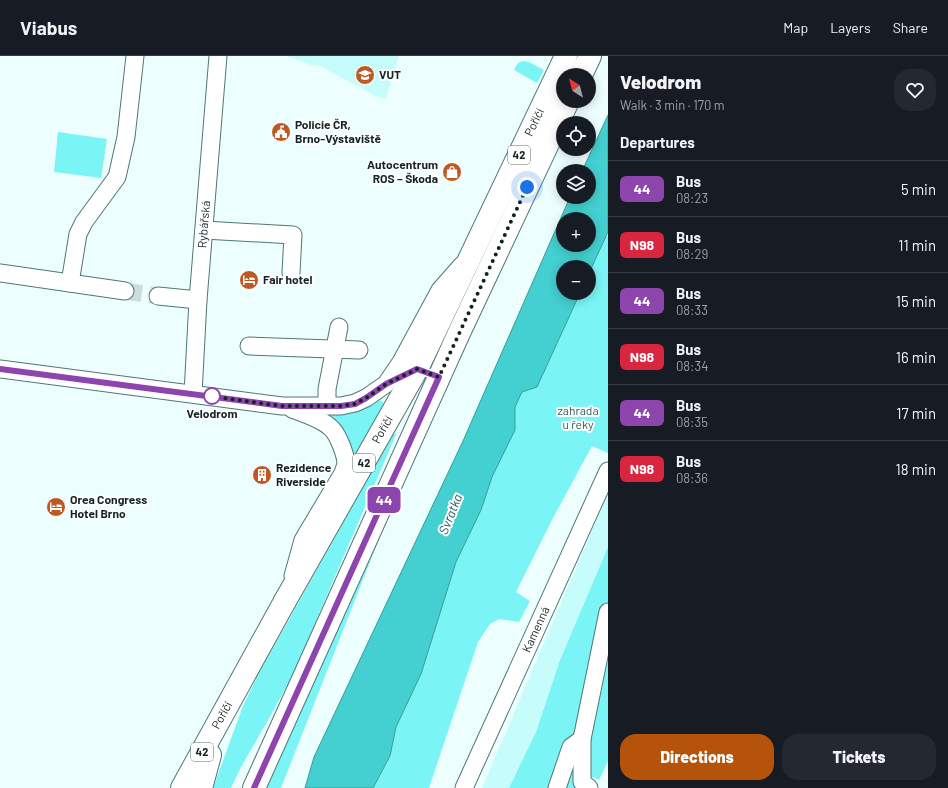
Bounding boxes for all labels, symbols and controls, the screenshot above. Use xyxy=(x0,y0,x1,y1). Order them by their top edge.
text: Viabus xyxy=(20,16,77,39)
text: Map xyxy=(783,19,808,36)
text: Layers xyxy=(830,19,871,36)
text: Share xyxy=(893,19,928,36)
school or university icon: VUT xyxy=(354,64,376,86)
place label: VUT xyxy=(379,67,401,81)
north arrow xyxy=(556,68,596,108)
map controls xyxy=(556,68,596,300)
button: heart xyxy=(894,69,936,111)
text: Velodrom xyxy=(620,70,701,93)
text: Walk · 3 min · 170 m xyxy=(620,97,725,113)
street label: Poříčí xyxy=(521,105,546,138)
button: locate xyxy=(556,116,596,156)
place label: Policie ČR, Brno-Výstaviště xyxy=(295,117,382,145)
public building icon: Policie ČR, Brno-Výstaviště xyxy=(270,121,292,143)
text: Departures xyxy=(620,133,695,151)
road number: 42 xyxy=(508,146,530,164)
place label: Autocentrum ROS – Škoda xyxy=(367,157,438,185)
shop icon: Autocentrum ROS – Škoda xyxy=(441,161,463,183)
button: layers xyxy=(556,164,596,204)
text: Bus xyxy=(676,172,701,190)
your location xyxy=(517,177,537,197)
text: 44 xyxy=(634,180,650,197)
text: 5 min xyxy=(901,180,936,198)
text: 08:23 xyxy=(676,190,708,206)
street label: Rybářská xyxy=(194,200,212,249)
button: + xyxy=(556,212,596,252)
text: Bus xyxy=(676,228,701,246)
text: N98 xyxy=(630,236,654,253)
text: 11 min xyxy=(898,236,936,254)
text: 08:29 xyxy=(676,246,708,262)
button: − xyxy=(556,260,596,300)
hotel icon: Fair hotel xyxy=(238,269,260,291)
place label: Fair hotel xyxy=(263,272,313,286)
text: Bus xyxy=(676,284,701,302)
text: 44 xyxy=(634,292,650,309)
text: 15 min xyxy=(896,292,936,310)
text: 08:33 xyxy=(676,302,708,318)
text: Bus xyxy=(676,340,701,358)
text: N98 xyxy=(630,348,654,365)
text: 16 min xyxy=(896,348,936,366)
text: 08:34 xyxy=(676,358,708,374)
marker: Velodrom xyxy=(203,387,221,405)
text: Bus xyxy=(676,396,701,414)
park label: zahrada u řeky xyxy=(557,403,599,431)
text: 44 xyxy=(634,404,650,421)
text: 17 min xyxy=(896,404,936,422)
place label: Velodrom xyxy=(187,406,237,420)
street label: Poříčí xyxy=(368,413,395,445)
text: 08:35 xyxy=(676,414,708,430)
text: Bus xyxy=(676,452,701,470)
road number: 42 xyxy=(353,454,375,472)
place label: Rezidence Riverside xyxy=(276,460,332,488)
text: N98 xyxy=(630,460,654,477)
text: 18 min xyxy=(896,460,936,478)
building icon: Rezidence Riverside xyxy=(251,464,273,486)
text: 08:36 xyxy=(676,470,708,486)
line badge: 44 xyxy=(366,487,402,513)
text: 44 xyxy=(376,491,392,508)
water label: Svratka xyxy=(435,491,465,537)
place label: Orea Congress Hotel Brno xyxy=(70,492,147,520)
hotel icon: Orea Congress Hotel Brno xyxy=(45,496,67,518)
street label: Kamenná xyxy=(519,604,552,654)
street label: Poříčí xyxy=(208,698,235,731)
button: Directions xyxy=(620,734,774,780)
button: Tickets xyxy=(782,734,936,780)
road number: 42 xyxy=(191,743,213,761)

